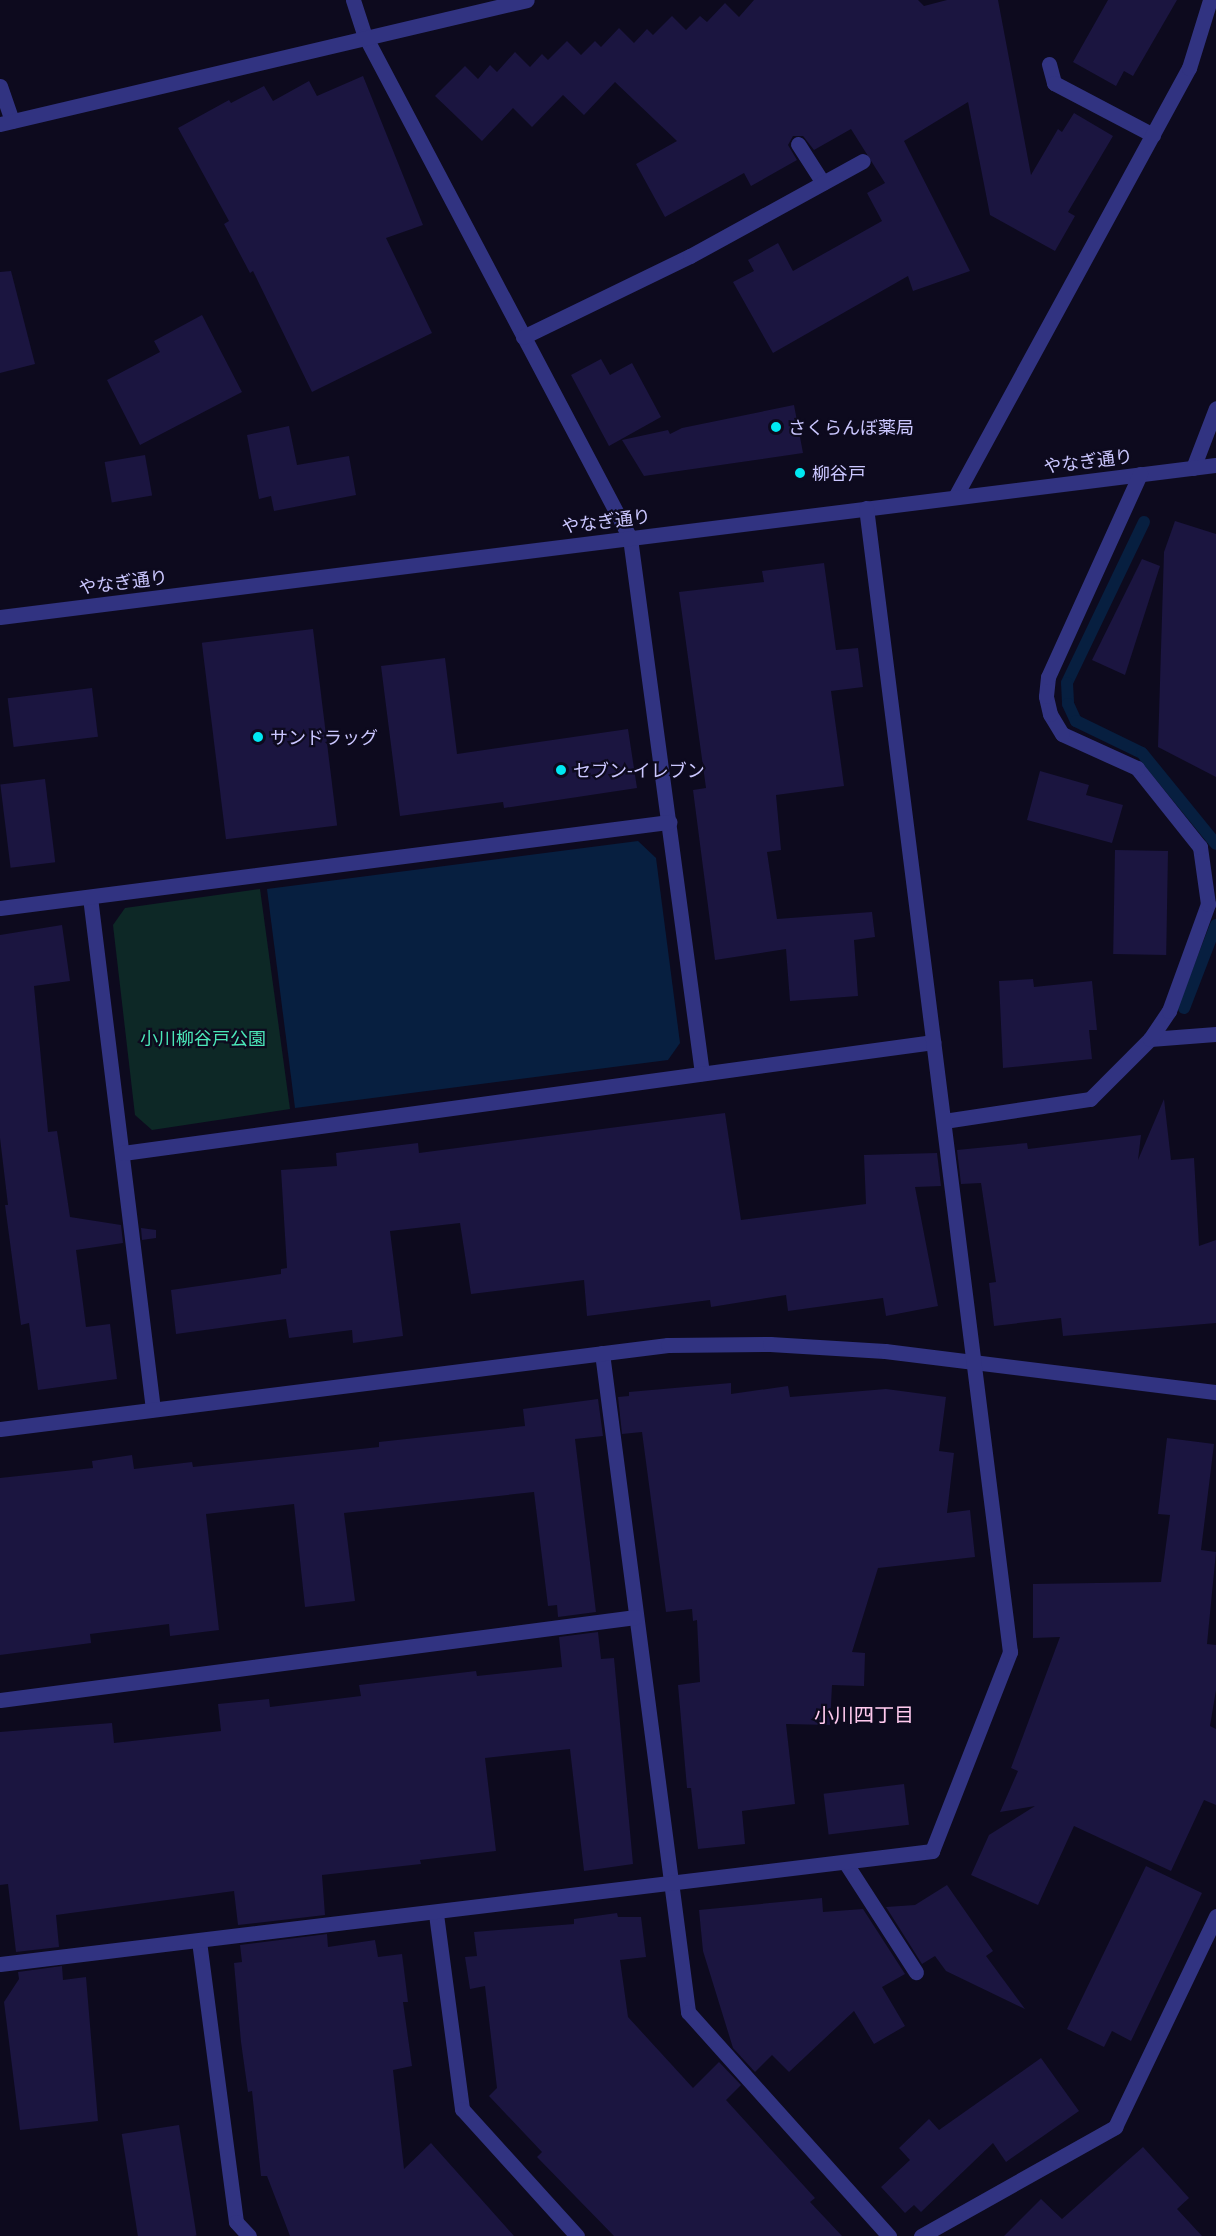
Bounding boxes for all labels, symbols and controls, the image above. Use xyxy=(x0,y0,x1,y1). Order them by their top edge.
place label: さくらんぼ薬局 xyxy=(788,416,914,438)
marker: さくらんぼ薬局 xyxy=(769,420,783,434)
street label: やなぎ通り xyxy=(1042,445,1134,477)
place label: 柳谷戸 xyxy=(812,462,866,484)
marker: 柳谷戸 xyxy=(793,466,807,480)
street label: やなぎ通り xyxy=(560,505,652,537)
street label: やなぎ通り xyxy=(77,566,169,598)
place label: サンドラッグ xyxy=(270,726,378,748)
marker: サンドラッグ xyxy=(251,730,265,744)
place label: セブン-イレブン xyxy=(573,759,705,781)
marker: セブン-イレブン xyxy=(554,763,568,777)
park label: 小川柳谷戸公園 xyxy=(140,1027,266,1049)
district label: 小川四丁目 xyxy=(814,1702,914,1726)

